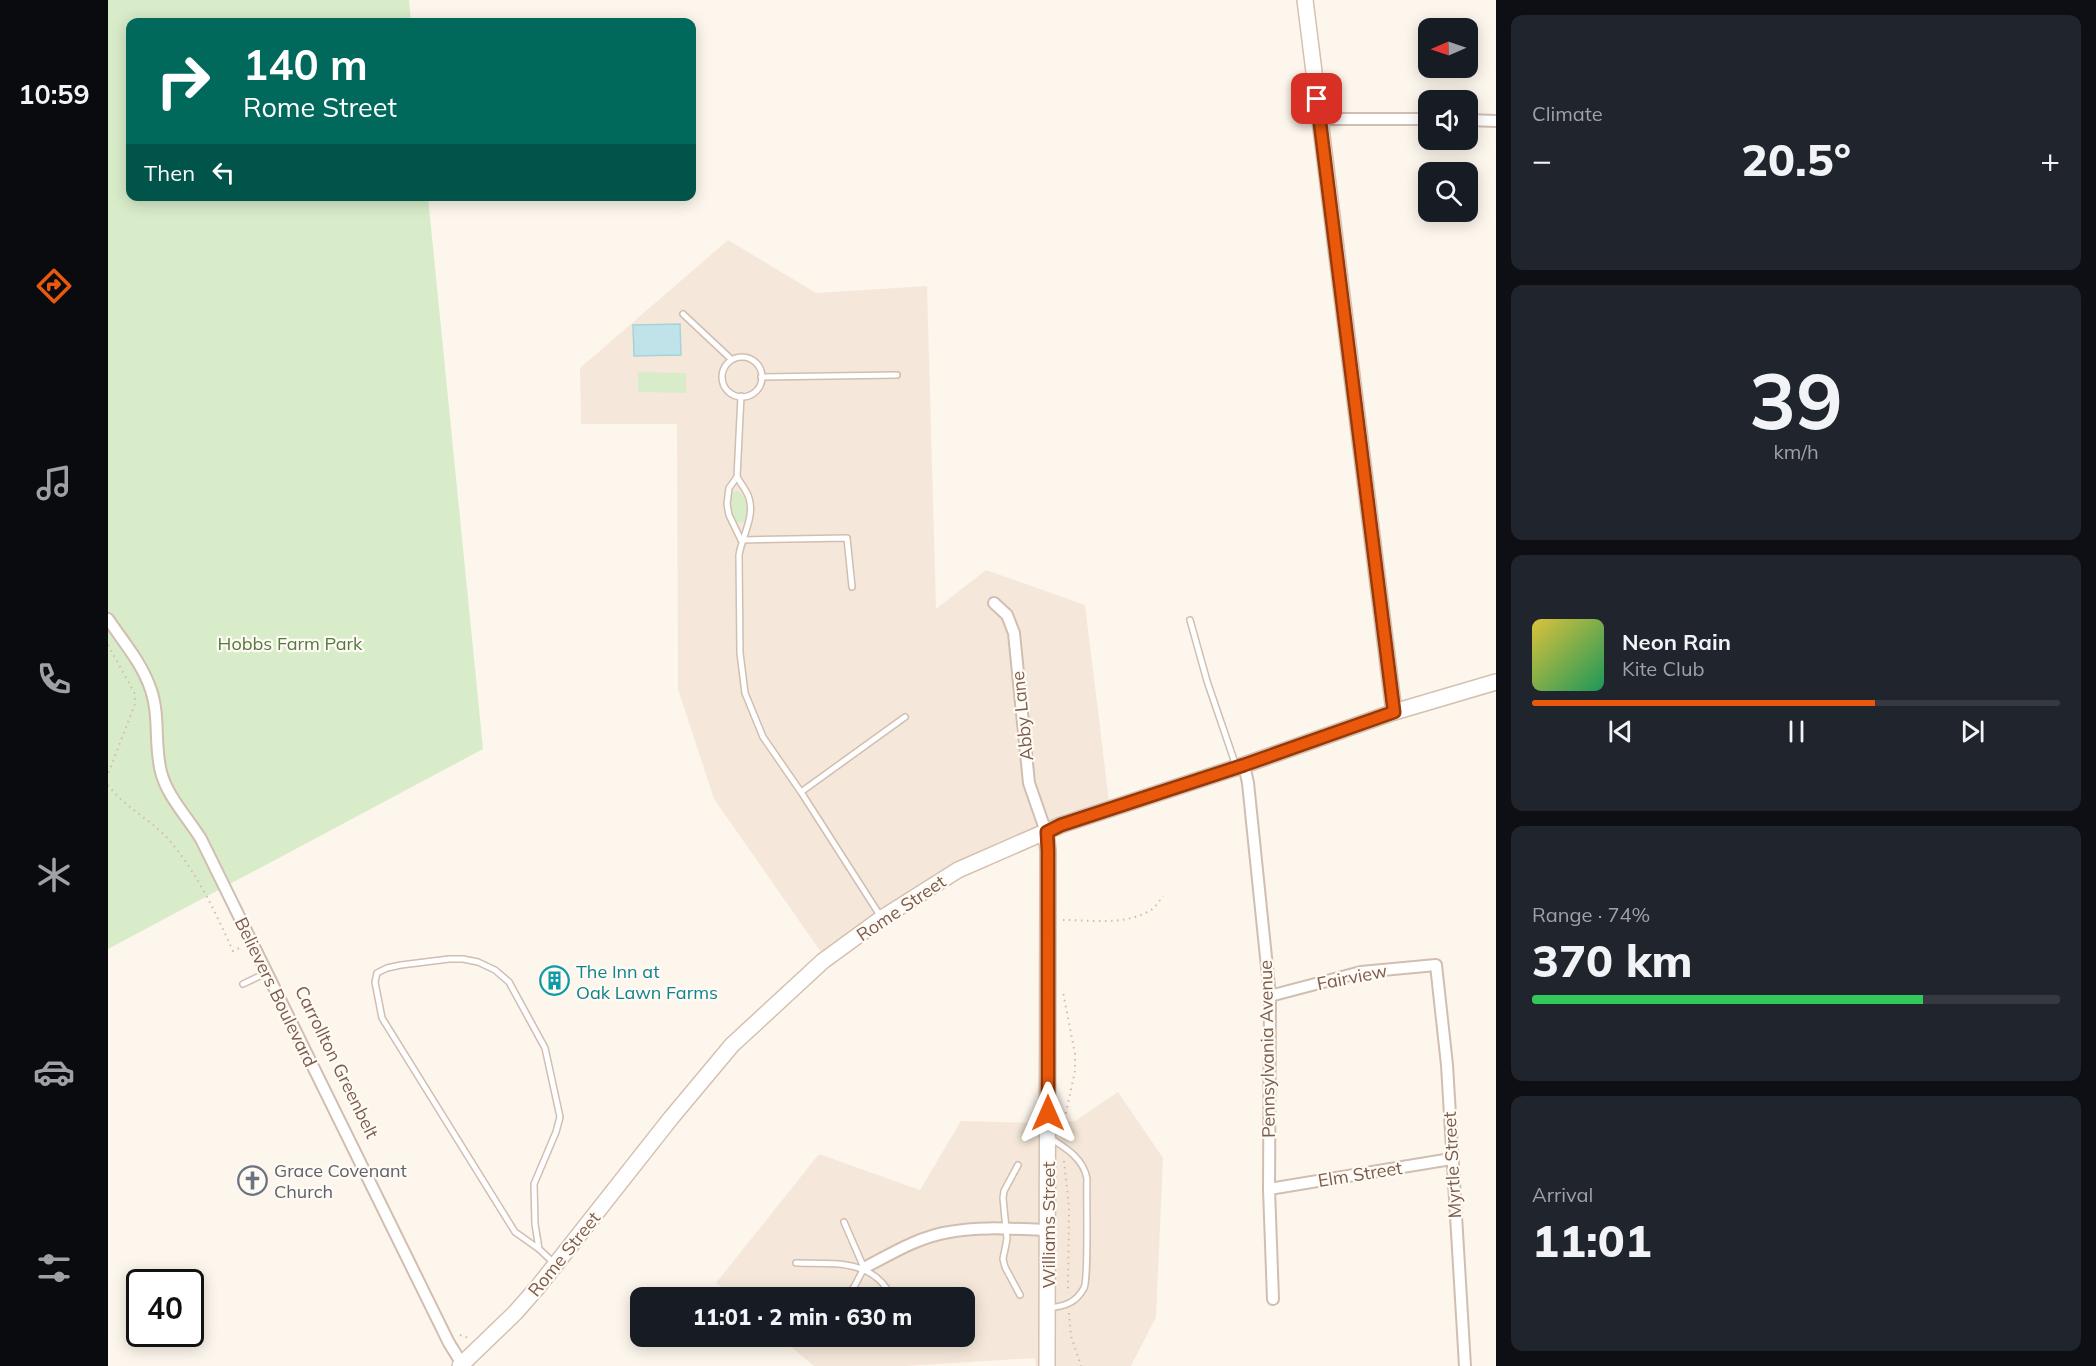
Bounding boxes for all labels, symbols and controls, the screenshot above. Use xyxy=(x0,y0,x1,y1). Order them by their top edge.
north arrow xyxy=(1418,18,1478,78)
map controls xyxy=(1418,18,1478,222)
text: 140 m xyxy=(243,38,368,91)
icon: right xyxy=(144,42,222,120)
pin xyxy=(1291,73,1342,124)
text: 10:59 xyxy=(18,77,90,111)
icon: arrive xyxy=(1300,82,1333,115)
text: Rome Street xyxy=(243,90,397,124)
button: sound xyxy=(1418,90,1478,150)
text: Climate xyxy=(1532,101,1603,126)
text: 20.5° xyxy=(1741,131,1851,187)
text: − xyxy=(1532,139,1552,180)
text: + xyxy=(2040,139,2060,180)
icon: left xyxy=(207,156,240,189)
text: Then xyxy=(144,159,195,187)
button: search xyxy=(1418,162,1478,222)
icon: directions xyxy=(33,265,75,307)
text: 39 xyxy=(1749,351,1843,449)
text: km/h xyxy=(1773,439,1819,464)
icon: music xyxy=(33,462,75,504)
text: Neon Rain xyxy=(1622,628,1731,656)
park label: Hobbs Farm Park xyxy=(218,632,363,655)
text: Kite Club xyxy=(1622,656,1704,681)
icon: phone xyxy=(33,658,75,700)
street label: Abby Lane xyxy=(1006,670,1038,762)
icon: previous xyxy=(1604,715,1637,748)
icon: pause xyxy=(1780,715,1813,748)
icon: next xyxy=(1956,715,1989,748)
icon: climate xyxy=(33,854,75,896)
street label: Rome Street xyxy=(852,870,950,946)
text: Range · 74% xyxy=(1532,902,1650,927)
street label: Believers Boulevard xyxy=(230,913,322,1071)
text: 370 km xyxy=(1532,932,1693,988)
street label: Fairview xyxy=(1315,959,1389,995)
place label: The Inn at Oak Lawn Farms xyxy=(576,960,718,1004)
street label: Pennsylvania Avenue xyxy=(1254,960,1280,1138)
building icon: The Inn at Oak Lawn Farms xyxy=(539,965,571,997)
street label: Carrollton Greenbelt xyxy=(290,982,384,1142)
icon: car xyxy=(33,1051,75,1093)
position arrow xyxy=(1016,1081,1080,1145)
street label: Myrtle Street xyxy=(1438,1111,1466,1219)
street label: Elm Street xyxy=(1316,1156,1404,1192)
place label: Grace Covenant Church xyxy=(274,1159,407,1203)
street label: Williams Street xyxy=(1037,1161,1060,1289)
church icon: Grace Covenant Church xyxy=(237,1164,269,1196)
text: Arrival xyxy=(1532,1182,1593,1207)
street label: Rome Street xyxy=(523,1207,605,1301)
text: 11:01 xyxy=(1532,1212,1652,1268)
icon: filters xyxy=(33,1247,75,1289)
speed limit sign: 40 xyxy=(126,1269,204,1347)
text: 11:01 · 2 min · 630 m xyxy=(693,1303,912,1331)

